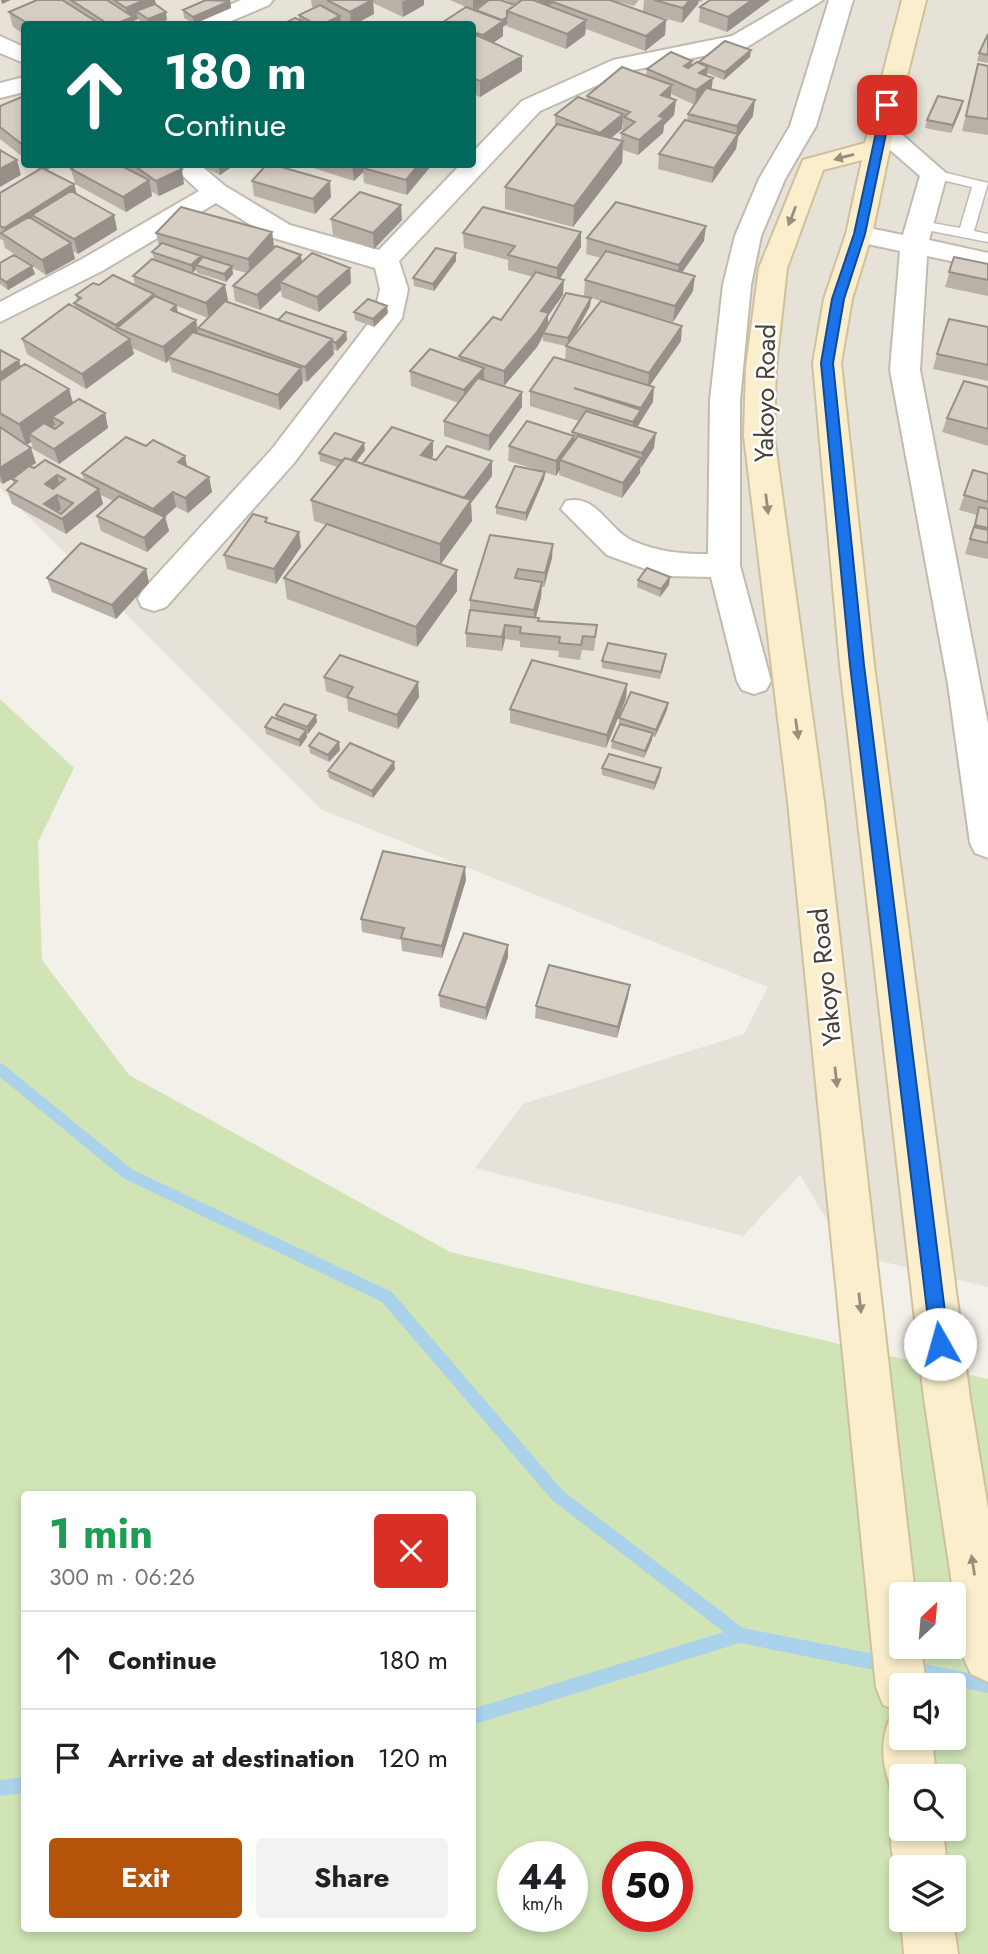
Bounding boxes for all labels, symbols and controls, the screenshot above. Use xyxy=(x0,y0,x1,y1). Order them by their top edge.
text: 180 m xyxy=(164,37,307,107)
icon: ahead xyxy=(49,49,140,140)
pin xyxy=(857,75,917,135)
icon: arrive xyxy=(868,86,906,124)
text: Continue xyxy=(164,102,286,148)
one-way arrow xyxy=(833,152,854,162)
one-way arrow xyxy=(787,206,798,227)
street label: Yakoyo Road xyxy=(745,323,785,463)
one-way arrow xyxy=(761,493,772,515)
one-way arrow xyxy=(791,719,802,741)
street label: Yakoyo Road xyxy=(799,906,851,1048)
one-way arrow xyxy=(831,1066,842,1088)
one-way arrow xyxy=(855,1293,866,1315)
position arrow xyxy=(903,1307,977,1381)
text: 1 min xyxy=(49,1503,153,1564)
button: close xyxy=(374,1514,448,1588)
one-way arrow xyxy=(967,1554,978,1576)
text: 300 m · 06:26 xyxy=(49,1560,195,1594)
north arrow xyxy=(889,1582,966,1659)
map controls xyxy=(889,1582,966,1932)
icon: ahead xyxy=(49,1641,87,1679)
text: Continue xyxy=(108,1641,217,1679)
text: 180 m xyxy=(378,1641,448,1679)
button: sound xyxy=(889,1673,966,1750)
icon: arrive xyxy=(49,1739,87,1777)
text: Arrive at destination xyxy=(108,1739,355,1777)
text: 120 m xyxy=(378,1739,448,1777)
button: search xyxy=(889,1764,966,1841)
button: Exit xyxy=(49,1838,242,1918)
button: Share xyxy=(256,1838,448,1918)
speed limit sign: 50 xyxy=(602,1841,693,1932)
text: 44 xyxy=(518,1852,567,1902)
button: layers xyxy=(889,1855,966,1932)
text: km/h xyxy=(522,1891,563,1917)

